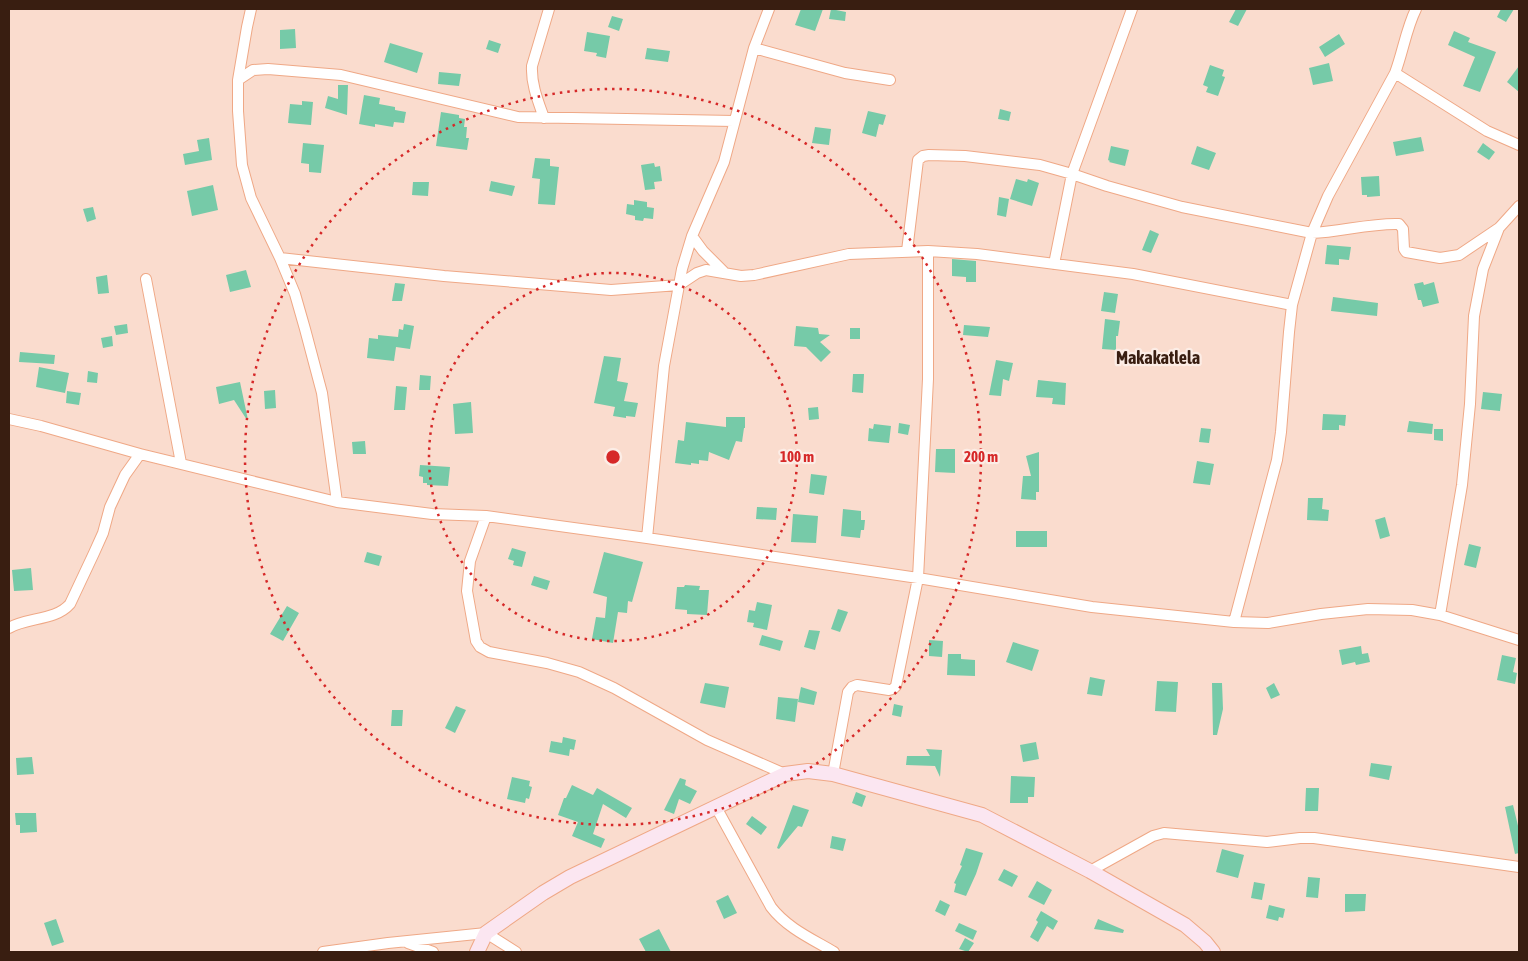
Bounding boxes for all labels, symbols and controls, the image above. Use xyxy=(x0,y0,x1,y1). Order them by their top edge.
district label: Makakatlela xyxy=(1116,347,1200,368)
centre of rings xyxy=(604,448,622,466)
text: 100 m xyxy=(780,448,814,465)
text: 200 m xyxy=(964,448,998,465)

